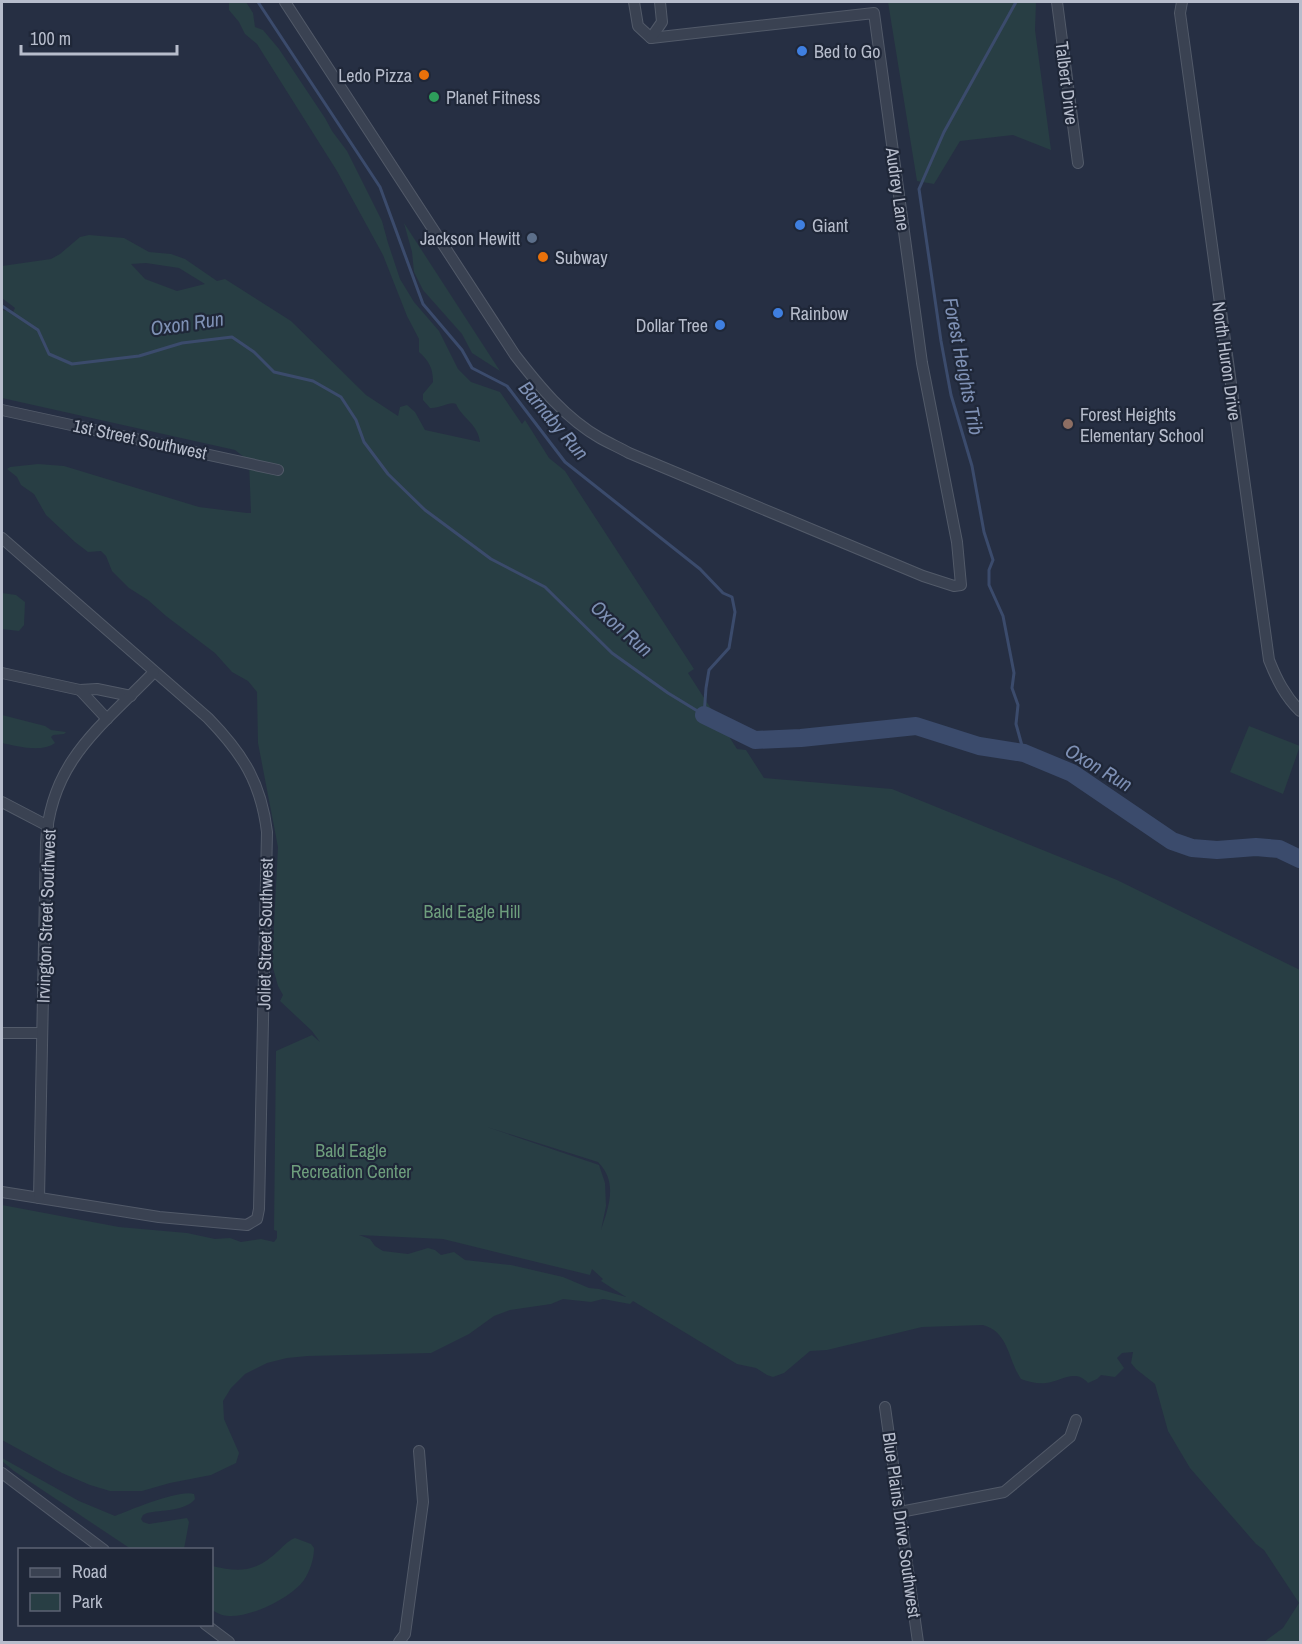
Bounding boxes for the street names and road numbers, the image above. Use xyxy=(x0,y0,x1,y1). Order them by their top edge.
street label: Talbert Drive xyxy=(1049,40,1085,126)
street label: Audrey Lane xyxy=(880,145,916,232)
street label: North Huron Drive xyxy=(1206,300,1248,422)
street label: 1st Street Southwest xyxy=(71,413,209,465)
street label: Irvington Street Southwest xyxy=(30,829,62,1003)
street label: Joliet Street Southwest xyxy=(251,858,279,1010)
street label: Blue Plains Drive Southwest xyxy=(877,1431,927,1619)

